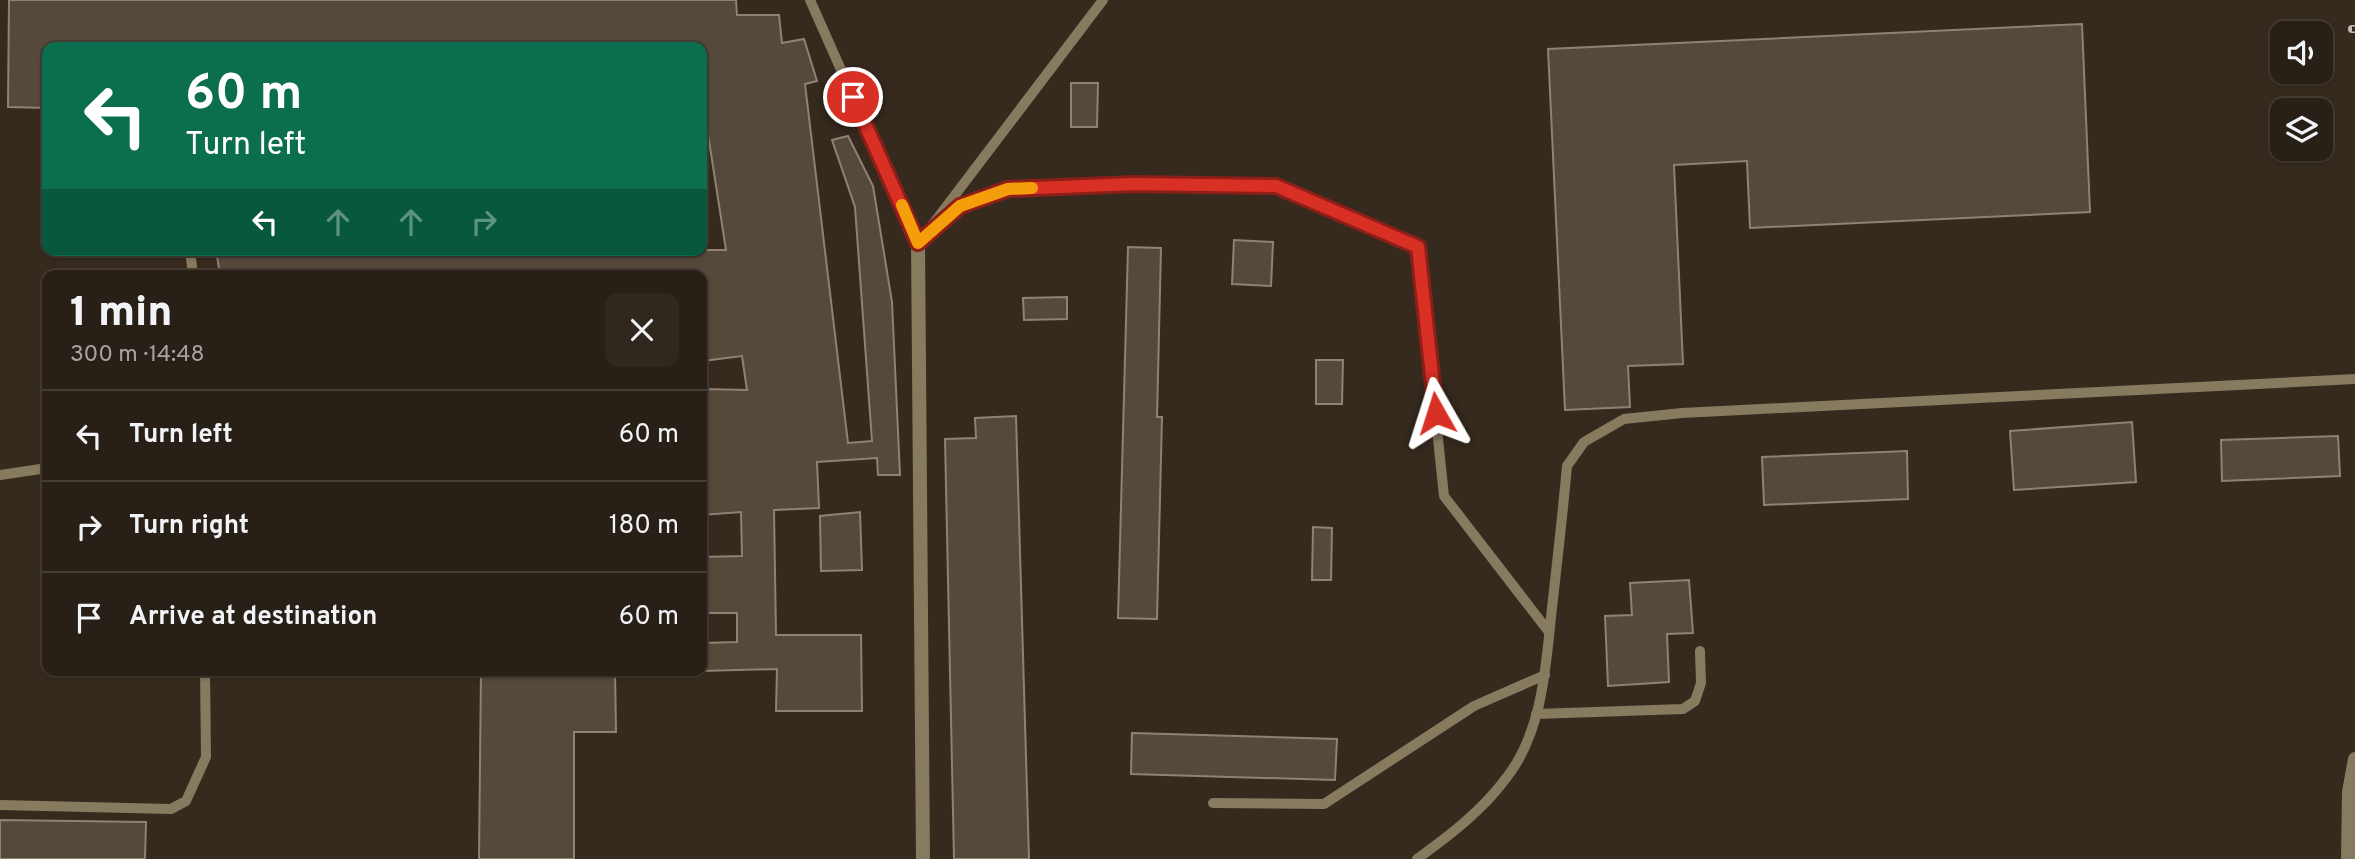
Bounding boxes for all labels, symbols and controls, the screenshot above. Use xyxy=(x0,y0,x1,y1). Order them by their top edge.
map controls xyxy=(2270,21,2333,161)
button: sound xyxy=(2270,21,2333,84)
text: 60 m xyxy=(185,65,303,127)
pin xyxy=(823,67,883,127)
icon: left xyxy=(70,70,161,161)
icon: arrive xyxy=(834,78,872,116)
button: layers xyxy=(2270,98,2333,161)
text: Turn left xyxy=(185,126,306,166)
icon: left xyxy=(246,203,284,241)
icon: ahead xyxy=(319,203,357,241)
icon: ahead xyxy=(392,203,430,241)
icon: right xyxy=(465,203,503,241)
text: 1 min xyxy=(70,288,173,341)
button: close xyxy=(605,293,679,367)
text: 300 m · 14:48 xyxy=(70,341,205,370)
position arrow xyxy=(1399,376,1473,450)
icon: left xyxy=(70,417,108,455)
text: Turn left xyxy=(129,419,233,452)
text: 60 m xyxy=(619,419,679,452)
icon: right xyxy=(70,508,108,546)
text: Turn right xyxy=(129,510,249,543)
text: 180 m xyxy=(609,510,679,543)
icon: arrive xyxy=(70,599,108,637)
text: Arrive at destination xyxy=(129,601,377,634)
text: 60 m xyxy=(619,601,679,634)

